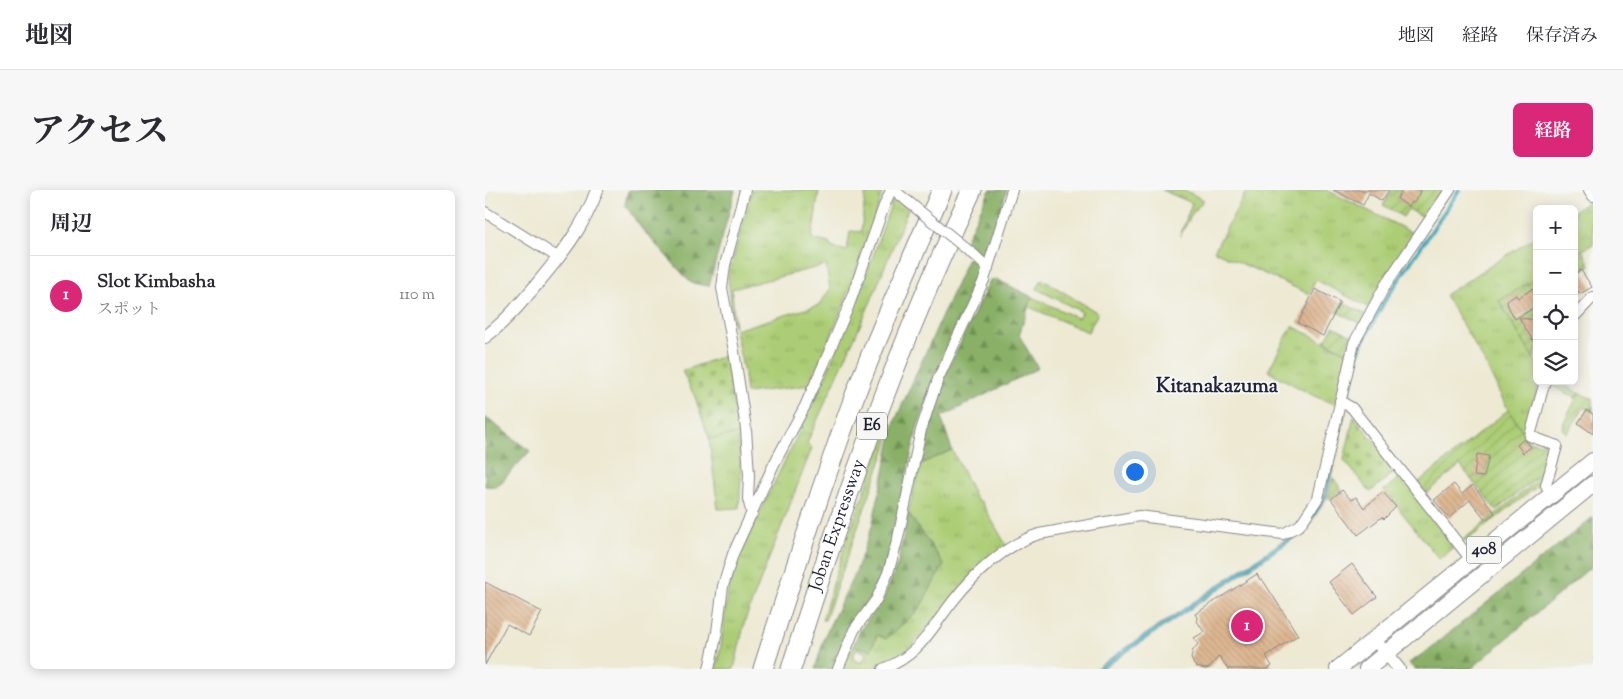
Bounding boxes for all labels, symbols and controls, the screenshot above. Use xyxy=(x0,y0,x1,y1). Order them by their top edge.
text: 地図 xyxy=(25,20,73,54)
text: 地図 xyxy=(1398,24,1434,50)
text: 経路 xyxy=(1462,24,1498,50)
text: 保存済み xyxy=(1526,24,1598,50)
button: 経路 xyxy=(1513,103,1593,157)
text: アクセス xyxy=(30,108,169,159)
map controls xyxy=(1533,205,1578,385)
button: + xyxy=(1533,205,1578,250)
text: 周辺 xyxy=(50,210,92,240)
button: − xyxy=(1533,250,1578,295)
text: Slot Kimbasha xyxy=(97,269,215,296)
text: 1 xyxy=(63,284,69,307)
text: 110 m xyxy=(399,284,435,307)
button: locate xyxy=(1533,295,1578,340)
text: スポット xyxy=(97,299,161,322)
button: layers xyxy=(1533,340,1578,385)
district label: Kitanakazuma xyxy=(1156,373,1279,402)
road number: E6 xyxy=(857,412,887,440)
street label: Joban Expressway xyxy=(803,456,873,596)
your location xyxy=(1122,459,1148,485)
road number: 408 xyxy=(1467,536,1501,564)
pin: 1 xyxy=(1231,607,1263,645)

